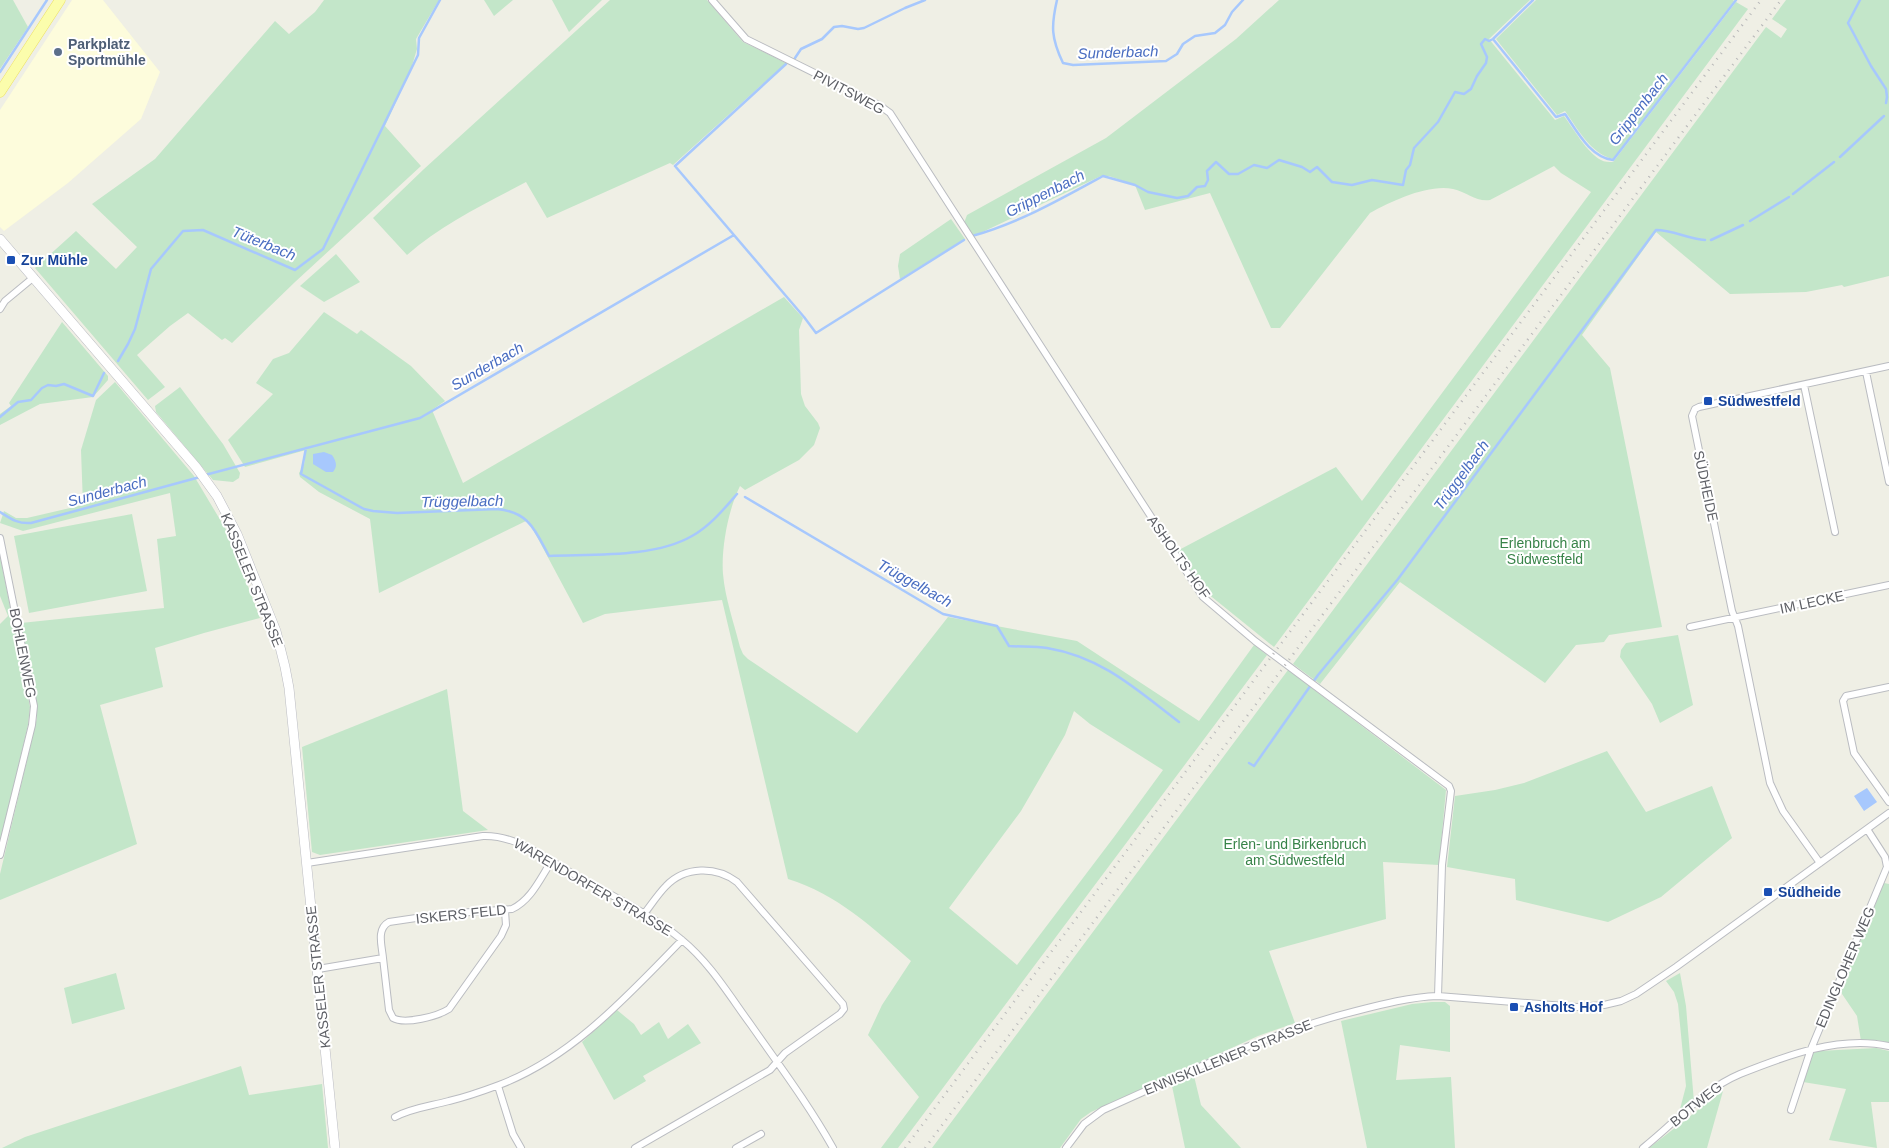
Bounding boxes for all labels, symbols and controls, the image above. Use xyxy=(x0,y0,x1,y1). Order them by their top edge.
place label: Parkplatz Sportmühle xyxy=(68,36,146,68)
water label: Sunderbach xyxy=(1077,42,1159,62)
marker: Parkplatz Sportmühle xyxy=(52,46,64,58)
street label: PIVITSWEG xyxy=(811,67,887,117)
water label: Grippenbach xyxy=(1605,70,1671,148)
water label: Grippenbach xyxy=(1003,166,1087,220)
water label: Tüterbach xyxy=(230,222,298,264)
place label: Zur Mühle xyxy=(21,252,88,268)
marker: Zur Mühle xyxy=(5,254,17,266)
water label: Sunderbach xyxy=(448,338,526,394)
place label: Südwestfeld xyxy=(1718,393,1800,409)
marker: Südwestfeld xyxy=(1702,395,1714,407)
water label: Trüggelbach xyxy=(1430,437,1492,513)
street label: SÜDHEIDE xyxy=(1691,449,1722,523)
water label: Sunderbach xyxy=(66,472,148,510)
water label: Trüggelbach xyxy=(421,492,503,510)
street label: KASSELER STRASSE xyxy=(218,511,286,649)
street label: ASHOLTS HOF xyxy=(1144,512,1214,602)
park label: Erlenbruch am Südwestfeld xyxy=(1499,535,1591,567)
water label: Trüggelbach xyxy=(875,556,955,610)
street label: IM LECKE xyxy=(1778,587,1846,617)
street label: BOHLENWEG xyxy=(6,607,40,699)
street label: WARENDORFER STRASSE xyxy=(511,835,675,939)
park label: Erlen- und Birkenbruch am Südwestfeld xyxy=(1223,836,1367,868)
place label: Südheide xyxy=(1778,884,1841,900)
marker: Südheide xyxy=(1762,886,1774,898)
street label: ISKERS FELD xyxy=(415,901,507,927)
street label: EDINGLOHER WEG xyxy=(1812,904,1878,1030)
street label: KASSELER STRASSE xyxy=(303,905,333,1049)
place label: Asholts Hof xyxy=(1524,999,1603,1015)
marker: Asholts Hof xyxy=(1508,1001,1520,1013)
street label: ENNISKILLENER STRASSE xyxy=(1142,1016,1314,1098)
street label: BOTWEG xyxy=(1667,1078,1725,1130)

